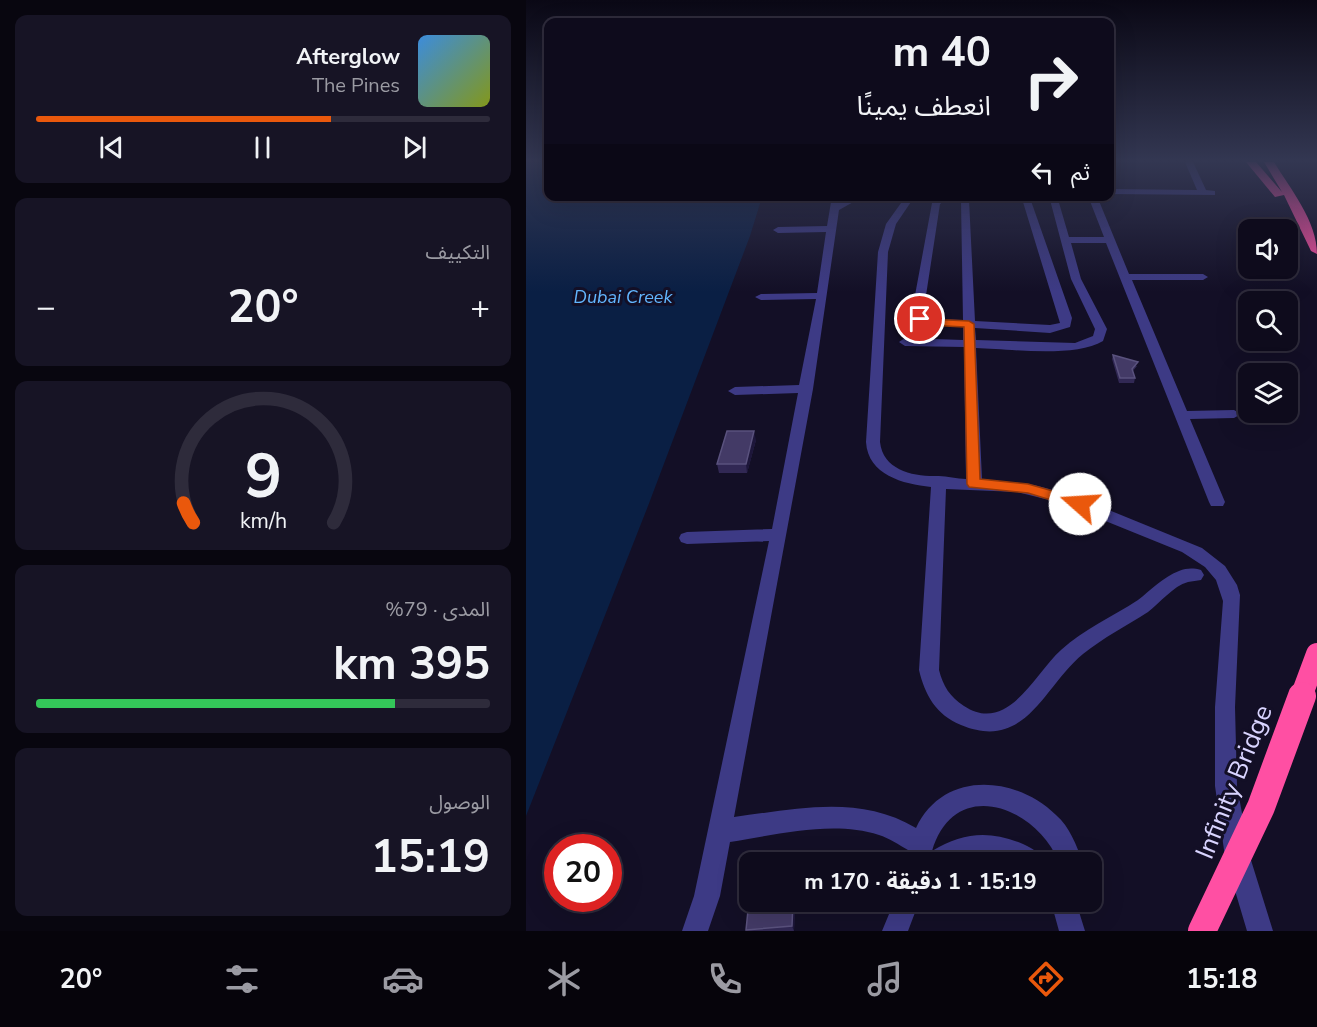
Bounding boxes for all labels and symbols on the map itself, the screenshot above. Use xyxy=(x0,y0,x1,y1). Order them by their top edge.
water label: Dubai Creek xyxy=(574,285,673,309)
pin xyxy=(894,293,945,344)
position arrow xyxy=(1048,472,1112,536)
street label: Infinity Bridge xyxy=(1187,700,1281,864)
speed limit sign: 20 xyxy=(544,834,622,912)

